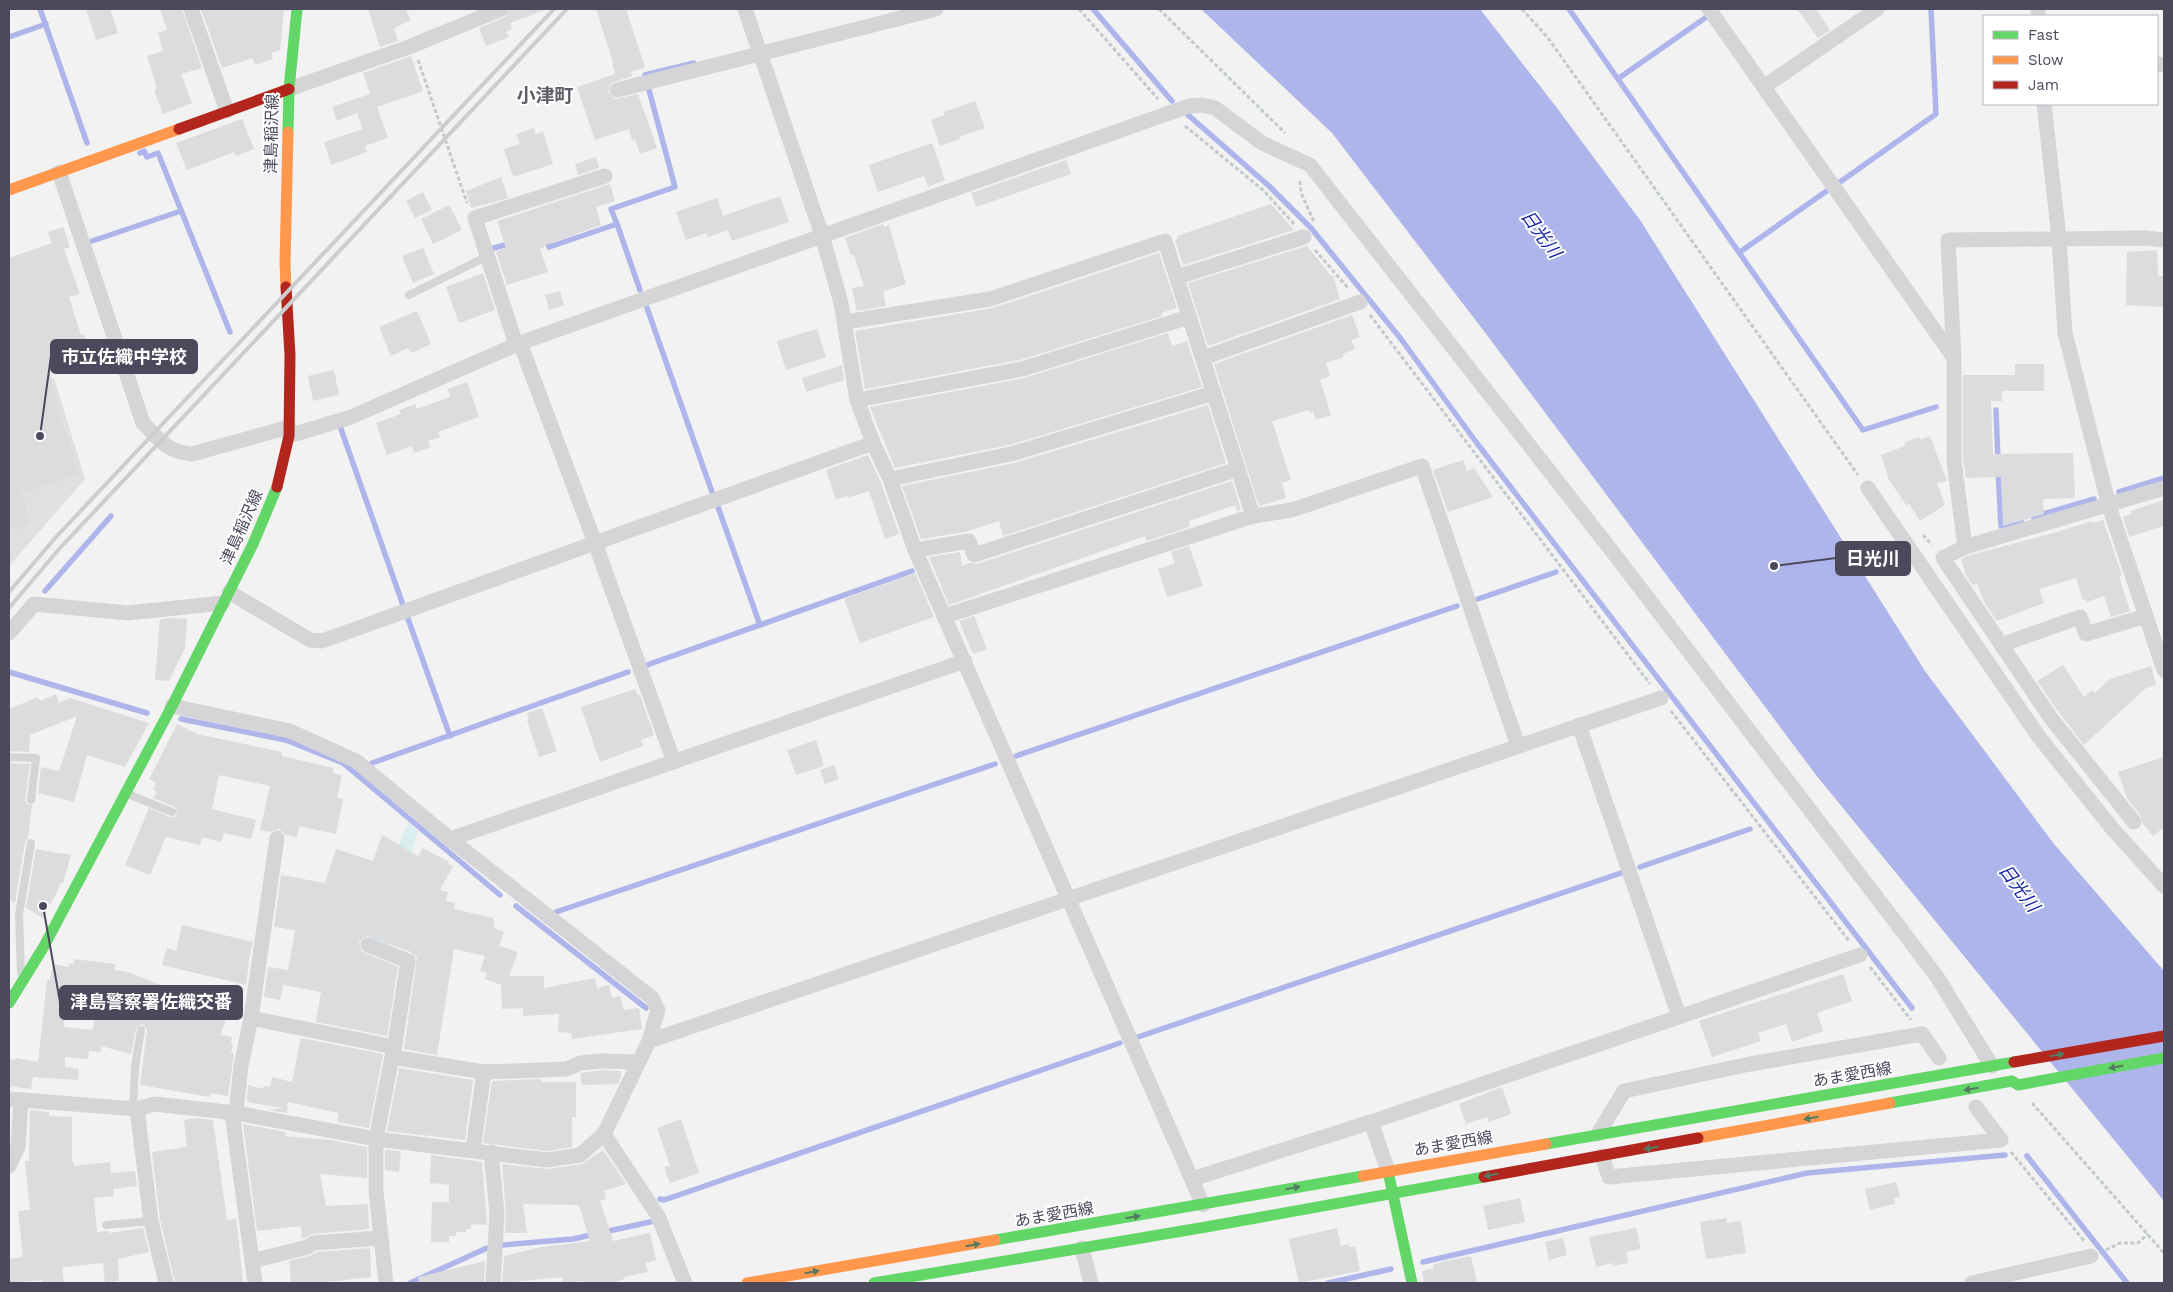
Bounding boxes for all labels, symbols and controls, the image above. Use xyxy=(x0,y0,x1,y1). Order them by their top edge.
legend xyxy=(1983,15,2158,105)
text: Fast xyxy=(2028,26,2060,44)
text: Slow xyxy=(2028,51,2064,69)
text: Jam xyxy=(2028,76,2059,94)
district label: 小津町 xyxy=(516,84,574,107)
street label: 津島稲沢線 xyxy=(261,94,282,174)
water label: 日光川 xyxy=(1517,206,1567,263)
callout: 市立佐織中学校 xyxy=(51,340,197,373)
text: 市立佐織中学校 xyxy=(61,346,187,367)
street label: 津島稲沢線 xyxy=(217,487,266,568)
callout: 日光川 xyxy=(1836,542,1910,575)
text: 日光川 xyxy=(1846,548,1900,569)
water label: 日光川 xyxy=(1995,860,2045,917)
callout: 津島警察署佐織交番 xyxy=(60,986,242,1019)
text: 津島警察署佐織交番 xyxy=(70,991,232,1012)
one-way arrow xyxy=(2049,1050,2065,1058)
street label: あま愛西線 xyxy=(1811,1058,1893,1091)
one-way arrow xyxy=(2108,1064,2124,1072)
one-way arrow xyxy=(1963,1085,1978,1093)
one-way arrow xyxy=(1802,1115,1818,1123)
street label: あま愛西線 xyxy=(1412,1127,1494,1160)
one-way arrow xyxy=(1643,1144,1659,1152)
one-way arrow xyxy=(1482,1172,1498,1180)
one-way arrow xyxy=(1285,1184,1301,1192)
street label: あま愛西線 xyxy=(1013,1198,1095,1231)
one-way arrow xyxy=(1125,1213,1141,1221)
one-way arrow xyxy=(965,1240,981,1248)
one-way arrow xyxy=(805,1268,821,1276)

